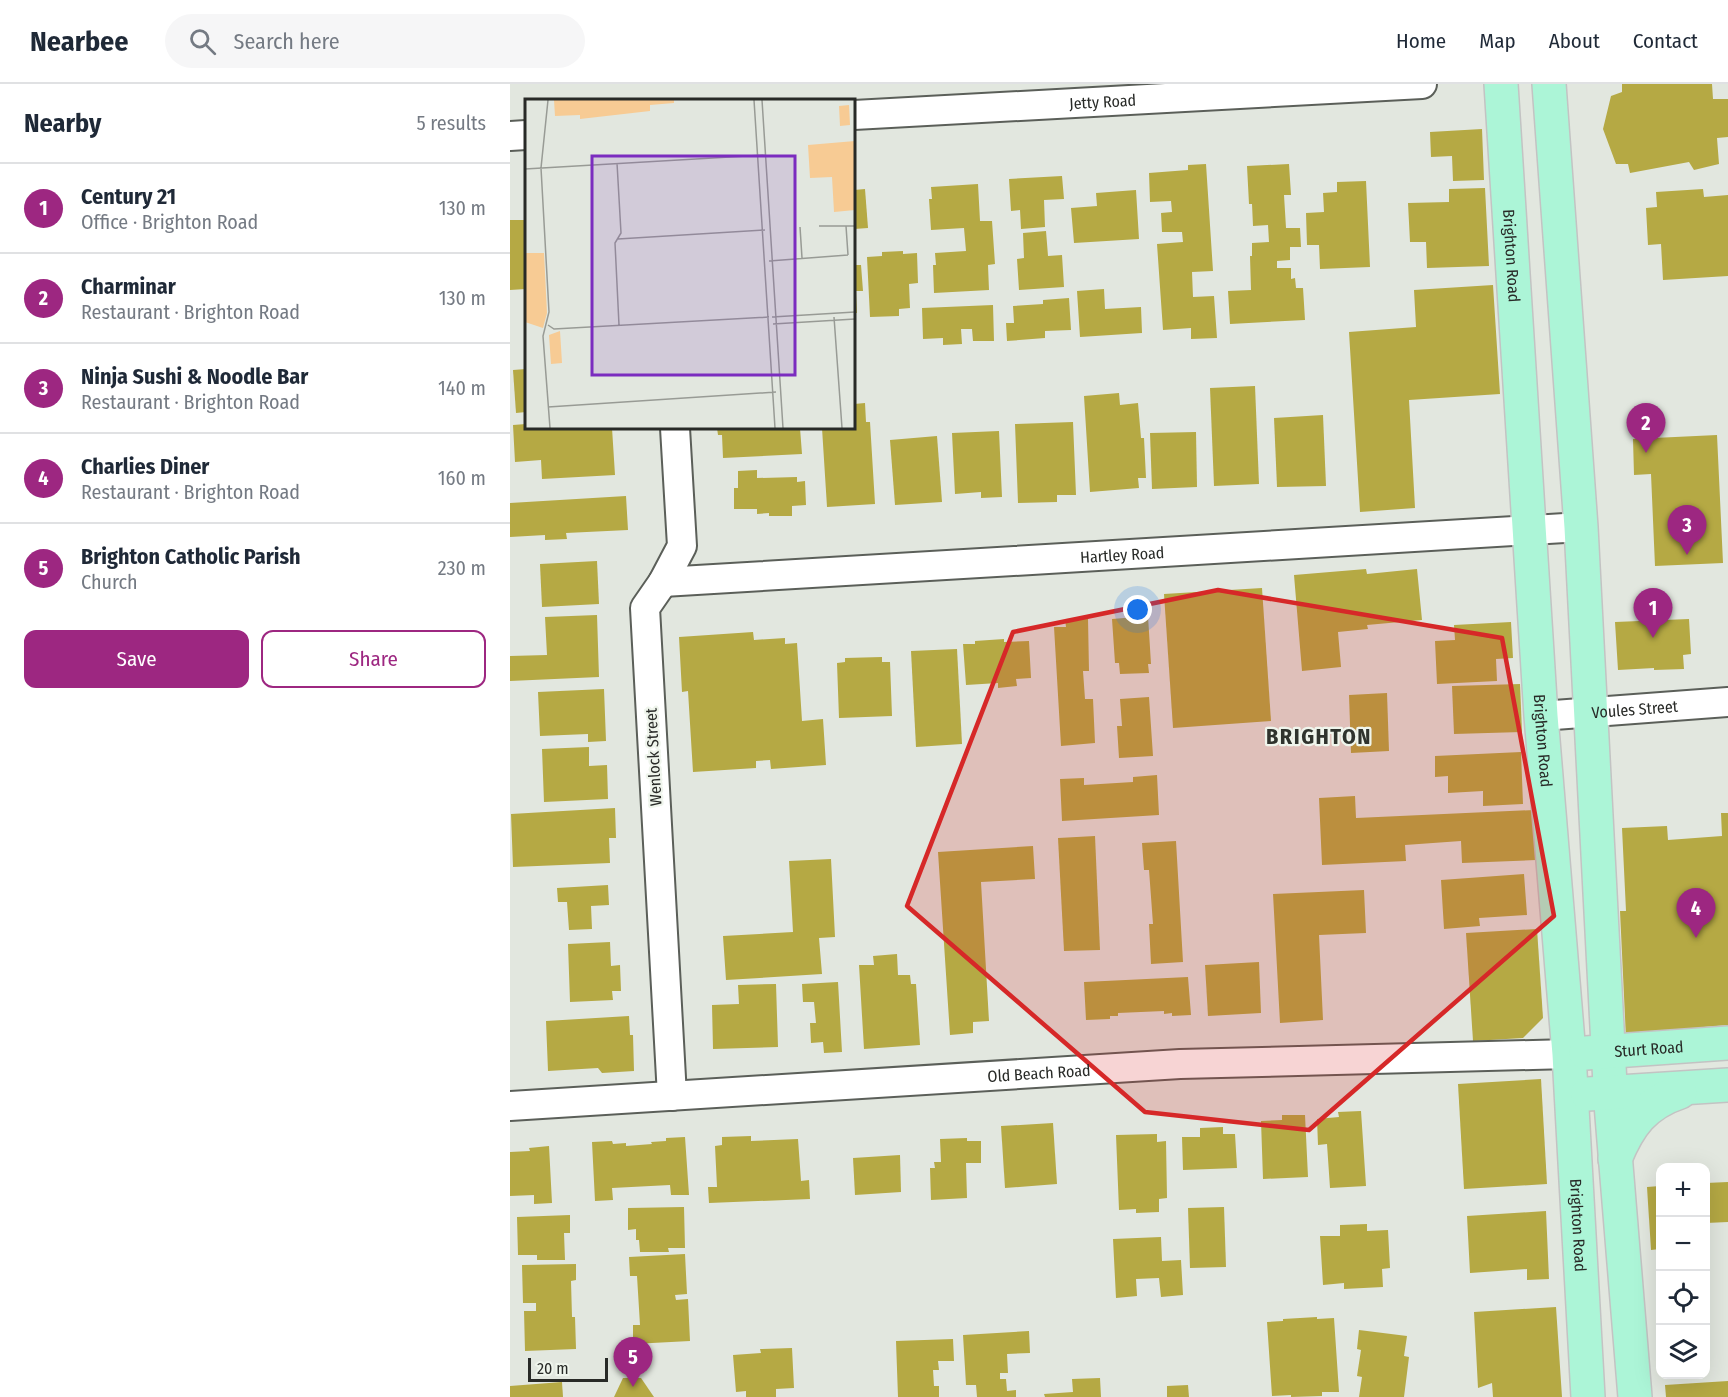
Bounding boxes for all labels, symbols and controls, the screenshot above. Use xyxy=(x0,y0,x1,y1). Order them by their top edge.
search box xyxy=(165,14,585,68)
text: Nearbee xyxy=(30,25,129,58)
icon: search xyxy=(186,25,219,58)
text: Search here xyxy=(234,28,340,55)
text: Home xyxy=(1396,28,1446,54)
text: Map xyxy=(1479,28,1516,54)
text: About xyxy=(1549,28,1600,54)
text: Contact xyxy=(1633,28,1698,54)
street label: Jetty Road xyxy=(1069,91,1137,113)
inset map xyxy=(525,99,855,429)
text: Nearby xyxy=(24,108,101,139)
text: 5 results xyxy=(416,111,486,135)
text: Century 21 xyxy=(81,183,176,210)
text: 1 xyxy=(39,196,48,220)
text: 130 m xyxy=(439,196,486,220)
street label: Brighton Road xyxy=(1499,209,1524,303)
text: Office · Brighton Road xyxy=(81,210,258,234)
text: Charminar xyxy=(81,273,176,300)
text: 2 xyxy=(39,286,48,310)
text: 130 m xyxy=(439,286,486,310)
text: Restaurant · Brighton Road xyxy=(81,300,300,324)
text: Ninja Sushi & Noodle Bar xyxy=(81,363,308,390)
text: 3 xyxy=(39,376,48,400)
text: 140 m xyxy=(438,376,486,400)
text: Restaurant · Brighton Road xyxy=(81,390,300,414)
pin: 2 xyxy=(1626,404,1666,453)
text: Charlies Diner xyxy=(81,453,209,480)
text: 4 xyxy=(38,466,49,490)
text: 160 m xyxy=(438,466,486,490)
text: Restaurant · Brighton Road xyxy=(81,480,300,504)
pin: 3 xyxy=(1668,506,1706,555)
text: Brighton Catholic Parish xyxy=(81,543,301,570)
street label: Hartley Road xyxy=(1080,543,1165,567)
text: 5 xyxy=(39,556,48,580)
text: 230 m xyxy=(438,556,486,580)
text: Church xyxy=(81,570,137,594)
pin: 1 xyxy=(1634,588,1672,638)
your location xyxy=(1123,595,1152,624)
button: Save xyxy=(24,630,249,688)
button: Share xyxy=(261,630,486,688)
street label: Brighton Road xyxy=(1530,694,1556,788)
street label: Voules Street xyxy=(1591,697,1679,722)
street label: Wenlock Street xyxy=(641,707,666,806)
district label: BRIGHTON xyxy=(1266,723,1372,750)
pin: 4 xyxy=(1676,888,1716,938)
street label: Sturt Road xyxy=(1614,1037,1684,1061)
street label: Old Beach Road xyxy=(987,1061,1091,1086)
map controls xyxy=(1656,1163,1710,1379)
button: + xyxy=(1656,1163,1710,1217)
street label: Brighton Road xyxy=(1566,1178,1590,1272)
button: − xyxy=(1656,1217,1710,1271)
button: locate xyxy=(1656,1271,1710,1325)
button: layers xyxy=(1656,1325,1710,1379)
pin: 5 xyxy=(614,1338,652,1387)
scale bar xyxy=(528,1355,608,1382)
text: 20 m xyxy=(537,1359,568,1378)

